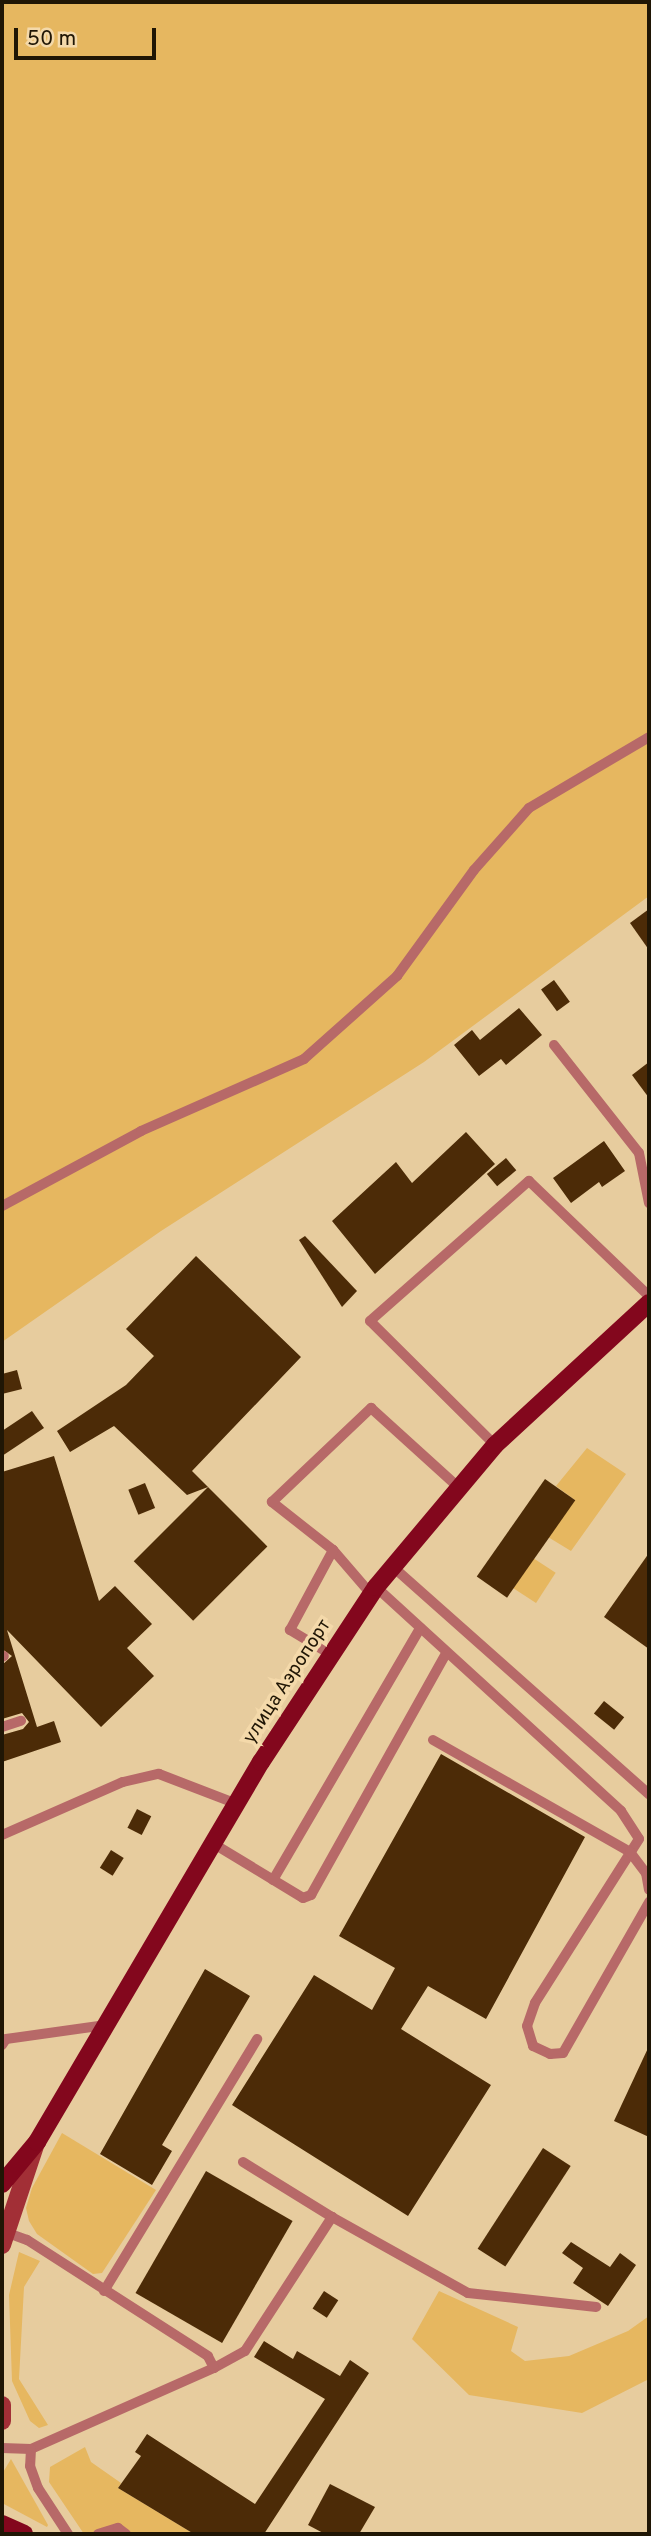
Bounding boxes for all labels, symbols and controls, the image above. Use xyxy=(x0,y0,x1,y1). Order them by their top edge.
scale bar xyxy=(18,14,159,58)
text: 50 m xyxy=(27,26,76,53)
street label: улица Аэропорт xyxy=(239,1615,337,1749)

